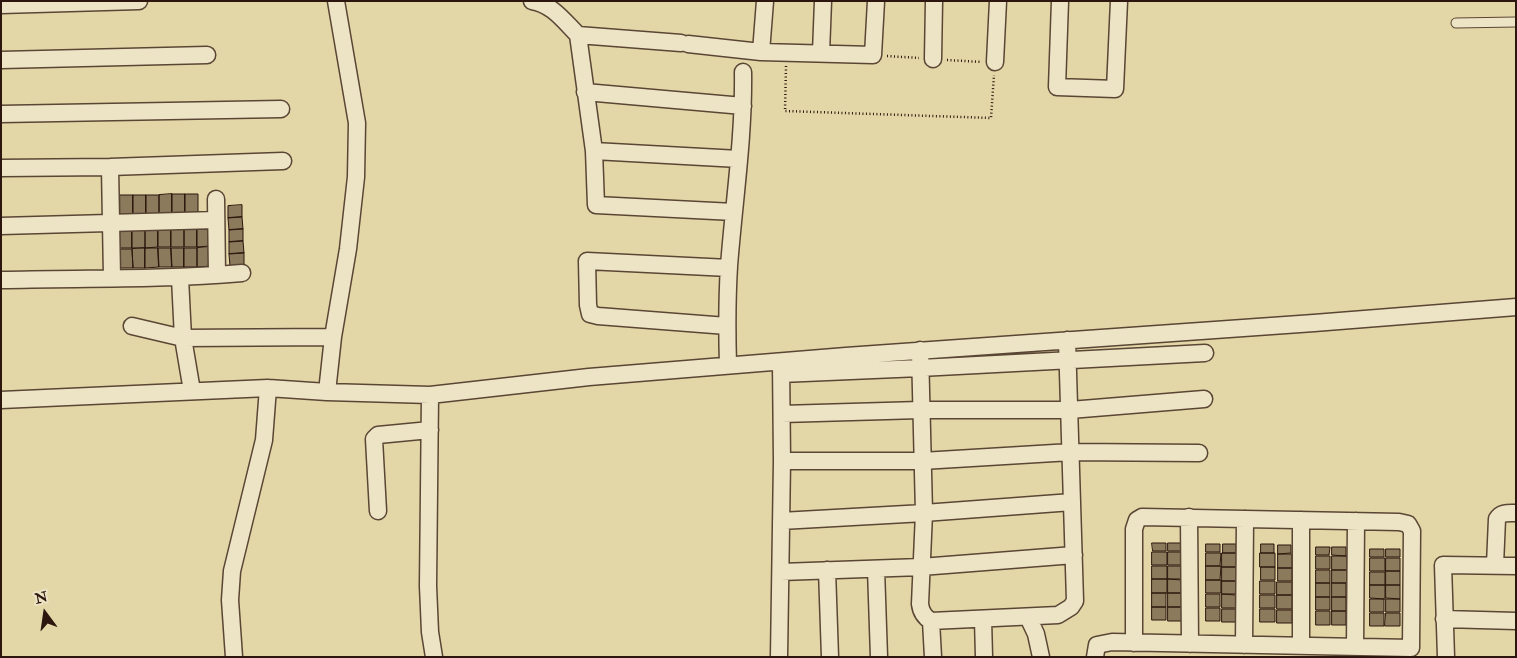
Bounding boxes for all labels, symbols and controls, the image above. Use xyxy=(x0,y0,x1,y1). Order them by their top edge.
north arrow xyxy=(20,588,70,638)
text: N xyxy=(33,588,49,608)

